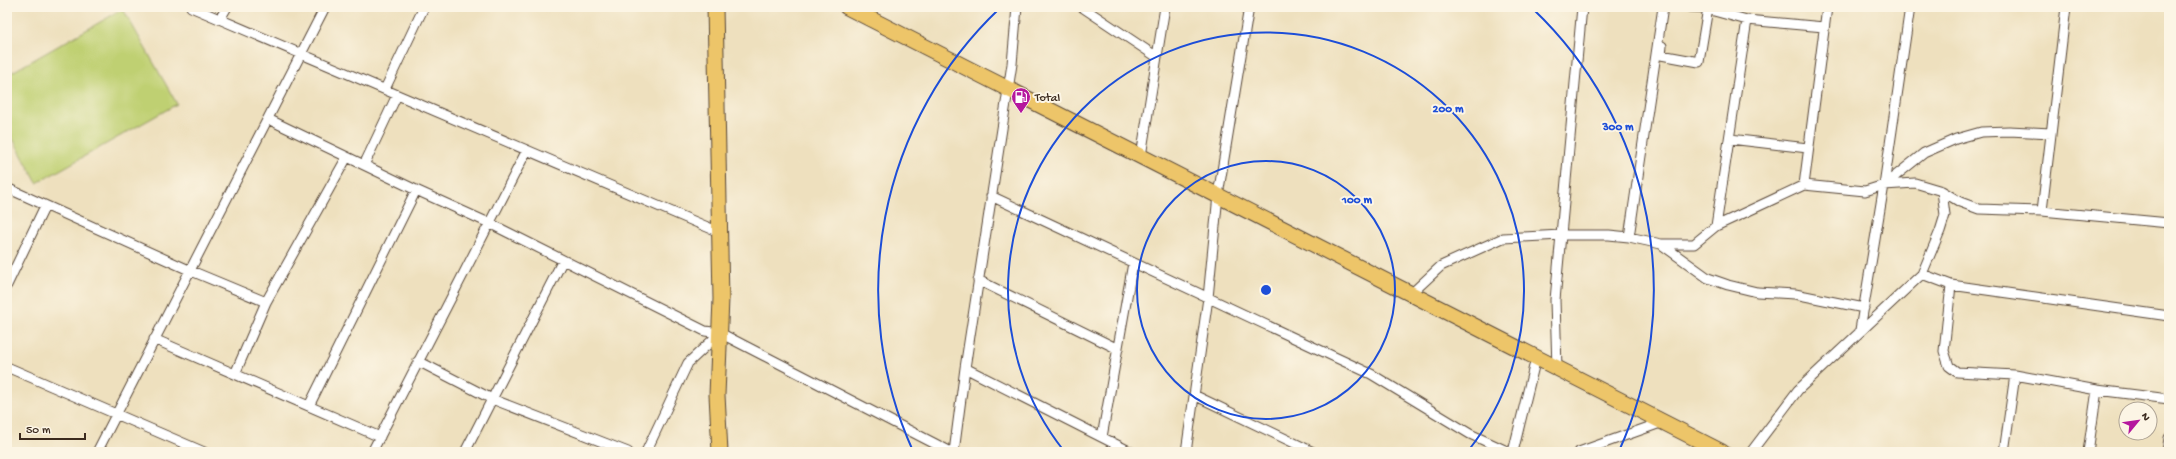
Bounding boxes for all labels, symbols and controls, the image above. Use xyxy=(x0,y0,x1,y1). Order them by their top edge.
fuel station icon: Total xyxy=(1010,86,1032,114)
place label: Total xyxy=(1034,92,1060,106)
text: 200 m xyxy=(1433,103,1464,117)
text: 300 m xyxy=(1601,121,1634,135)
text: 100 m xyxy=(1341,194,1372,208)
centre of rings xyxy=(1259,283,1273,297)
north arrow xyxy=(2118,401,2158,441)
text: N xyxy=(2138,411,2152,423)
scale bar xyxy=(20,415,85,441)
text: 50 m xyxy=(26,424,51,438)

